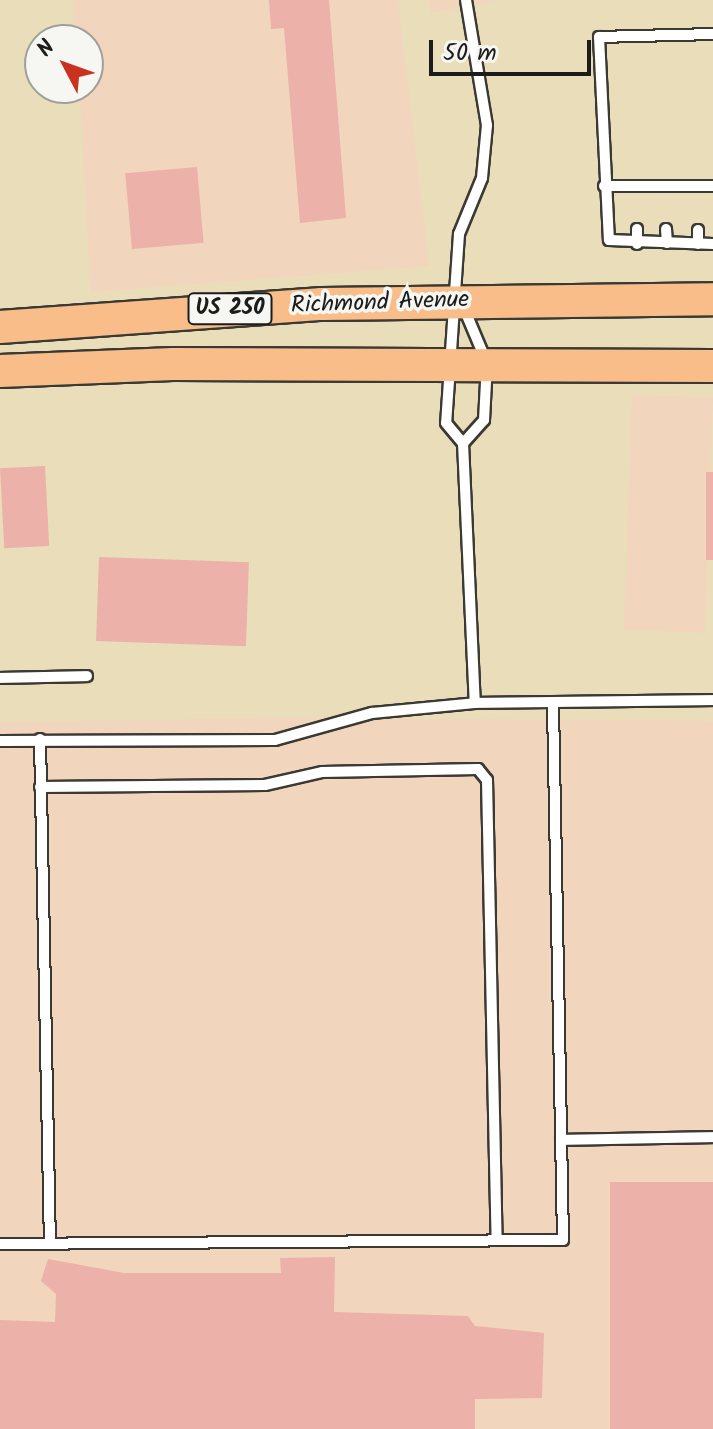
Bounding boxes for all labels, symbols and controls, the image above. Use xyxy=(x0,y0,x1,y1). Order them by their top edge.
north arrow xyxy=(24,24,104,104)
scale bar xyxy=(433,24,595,74)
text: N xyxy=(29,33,65,66)
text: 50 m xyxy=(443,34,497,73)
street label: Richmond Avenue xyxy=(290,285,470,321)
road number: US 250 xyxy=(186,291,274,327)

